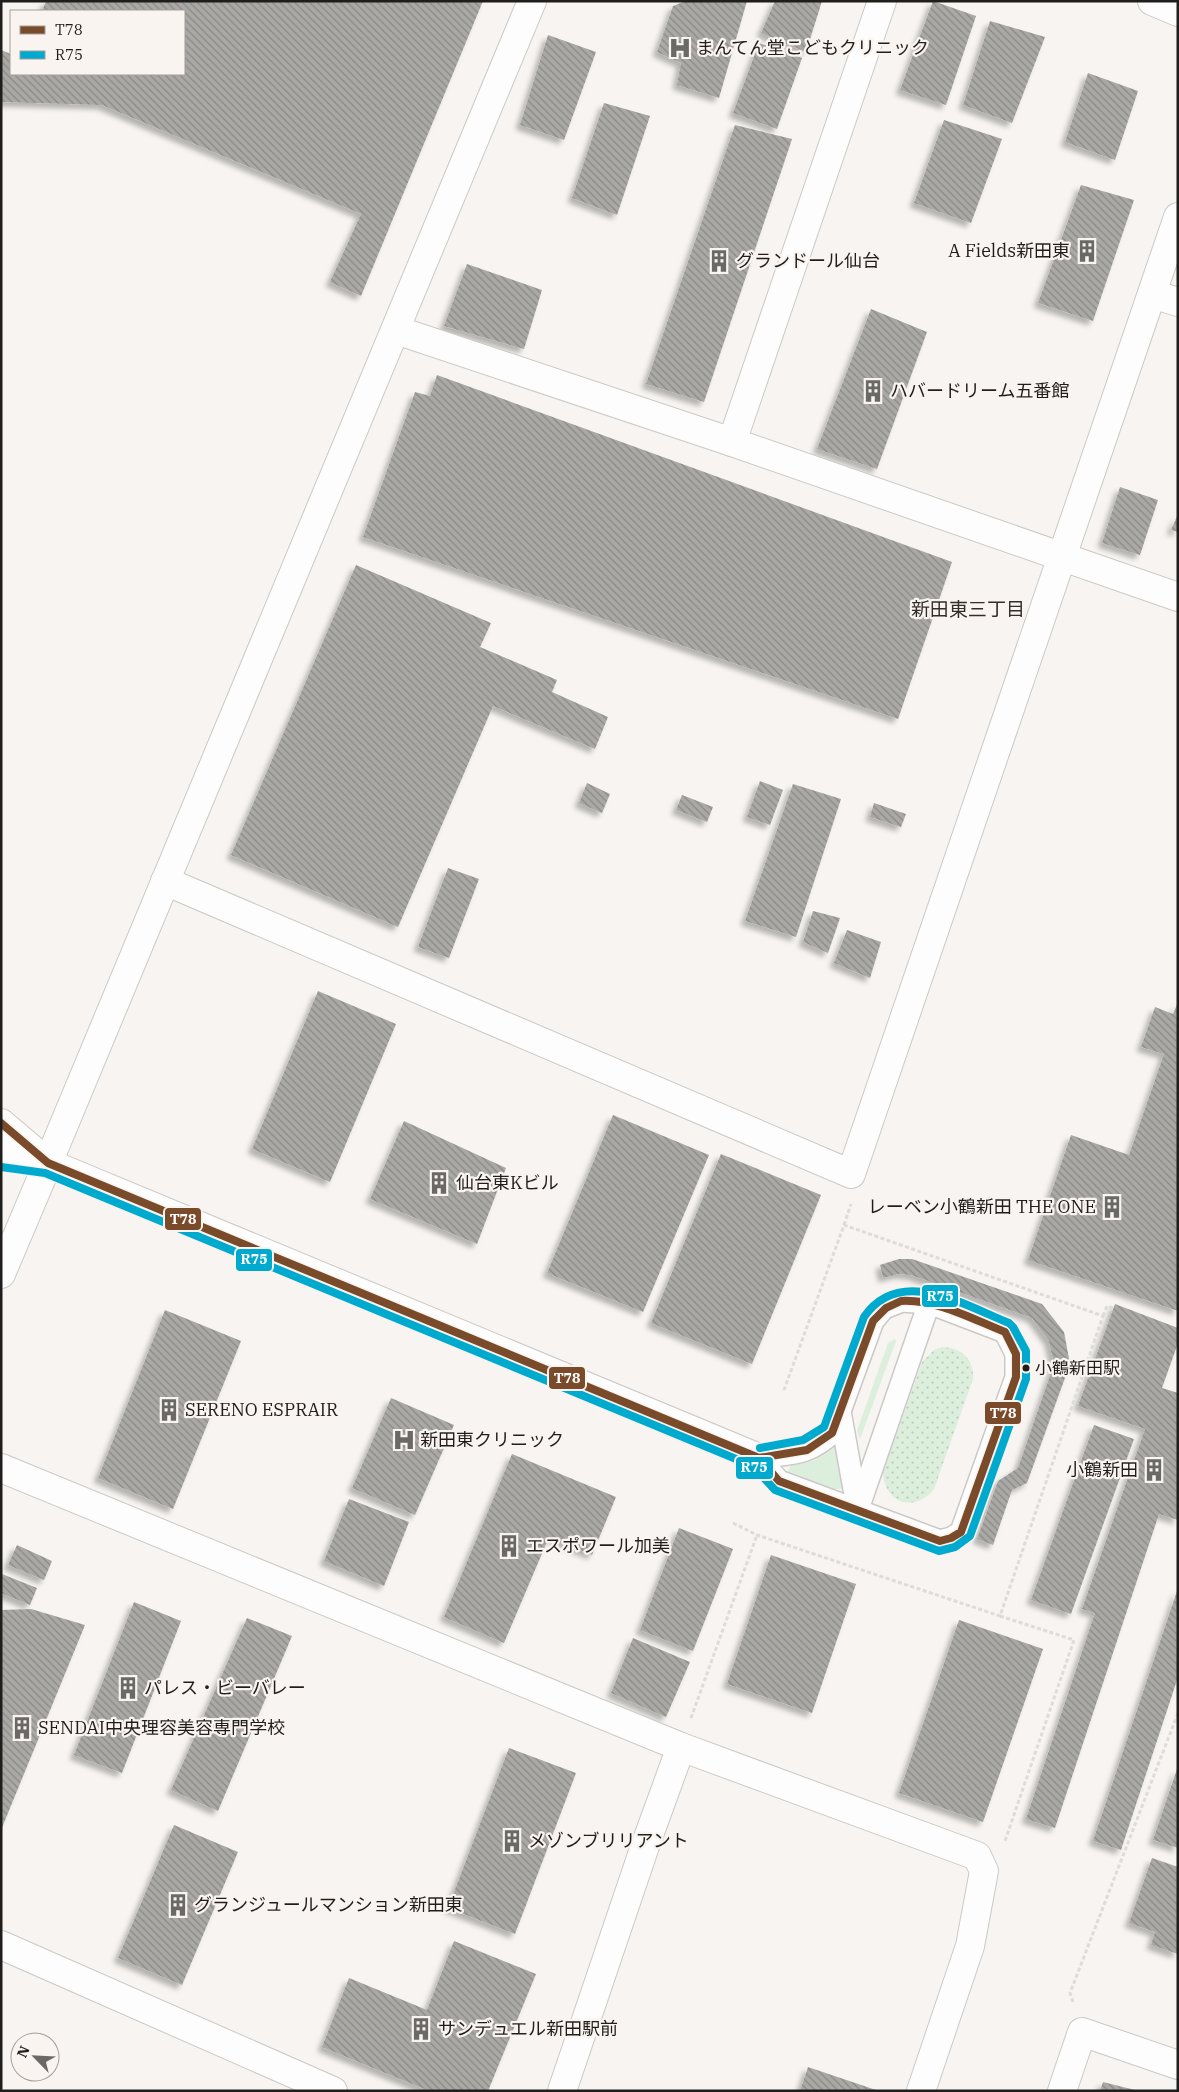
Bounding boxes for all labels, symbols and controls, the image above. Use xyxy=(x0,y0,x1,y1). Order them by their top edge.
legend xyxy=(10,10,185,75)
text: T78 xyxy=(55,20,83,39)
hospital icon: まんてん堂こどもクリニック xyxy=(667,35,693,61)
place label: まんてん堂こどもクリニック xyxy=(696,36,929,59)
text: R75 xyxy=(55,45,83,64)
building icon: A Fields新田東 xyxy=(1074,238,1100,264)
place label: A Fields新田東 xyxy=(948,239,1070,262)
building icon: グランドール仙台 xyxy=(706,248,732,274)
place label: グランドール仙台 xyxy=(736,249,880,272)
building icon: ハバードリーム五番館 xyxy=(860,378,886,404)
place label: ハバードリーム五番館 xyxy=(890,379,1069,402)
district label: 新田東三丁目 xyxy=(911,597,1025,621)
building icon: 仙台東Kビル xyxy=(426,1170,452,1196)
place label: 仙台東Kビル xyxy=(456,1171,559,1194)
building icon: レーベン小鶴新田 THE ONE xyxy=(1099,1194,1125,1220)
place label: レーベン小鶴新田 THE ONE xyxy=(868,1195,1096,1218)
line badge: T78 xyxy=(164,1207,202,1231)
text: T78 xyxy=(170,1210,196,1228)
line badge: R75 xyxy=(235,1248,273,1272)
text: R75 xyxy=(240,1250,268,1268)
line badge: R75 xyxy=(921,1284,959,1308)
text: R75 xyxy=(926,1287,954,1305)
place label: 小鶴新田駅 xyxy=(1035,1357,1120,1379)
marker: 小鶴新田駅 xyxy=(1021,1363,1031,1373)
line badge: T78 xyxy=(548,1366,586,1390)
text: T78 xyxy=(554,1369,580,1387)
building icon: SERENO ESPRAIR xyxy=(156,1397,182,1423)
place label: SERENO ESPRAIR xyxy=(185,1398,338,1421)
line badge: T78 xyxy=(984,1401,1022,1425)
text: T78 xyxy=(990,1404,1016,1422)
hospital icon: 新田東クリニック xyxy=(391,1427,417,1453)
place label: 新田東クリニック xyxy=(420,1428,564,1451)
line badge: R75 xyxy=(735,1456,774,1480)
building icon: 小鶴新田 xyxy=(1141,1457,1167,1483)
text: R75 xyxy=(740,1458,768,1476)
place label: 小鶴新田 xyxy=(1066,1458,1138,1481)
building icon: エスポワール加美 xyxy=(496,1533,522,1559)
place label: エスポワール加美 xyxy=(526,1534,670,1557)
building icon: パレス・ビーバレー xyxy=(115,1675,141,1701)
place label: パレス・ビーバレー xyxy=(144,1676,306,1699)
building icon: SENDAI中央理容美容専門学校 xyxy=(9,1715,35,1741)
place label: SENDAI中央理容美容専門学校 xyxy=(38,1716,285,1739)
building icon: メゾンブリリアント xyxy=(499,1828,525,1854)
place label: メゾンブリリアント xyxy=(528,1829,689,1852)
building icon: グランジュールマンション新田東 xyxy=(165,1892,191,1918)
place label: グランジュールマンション新田東 xyxy=(194,1893,463,1916)
building icon: サンデュエル新田駅前 xyxy=(408,2016,434,2042)
place label: サンデュエル新田駅前 xyxy=(438,2017,618,2040)
north arrow xyxy=(10,2032,60,2082)
text: N xyxy=(13,2043,34,2060)

